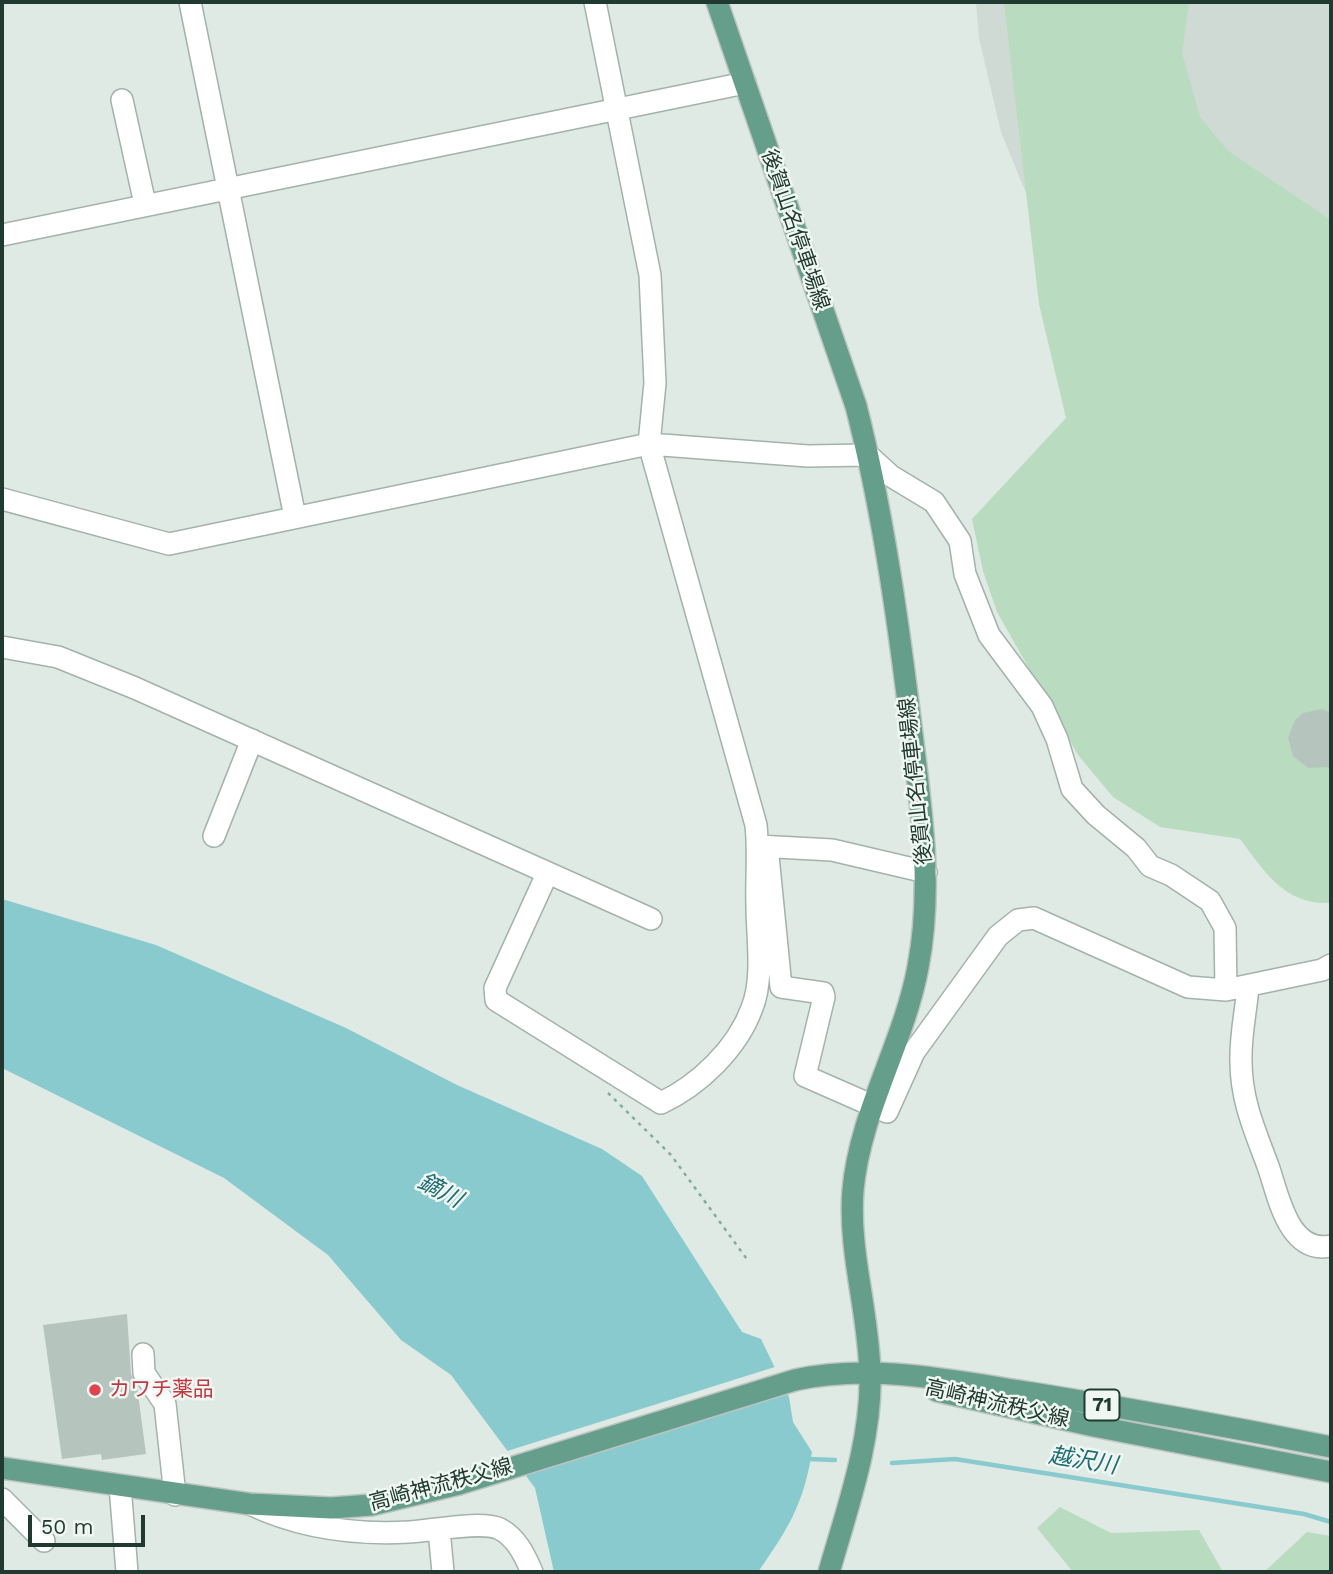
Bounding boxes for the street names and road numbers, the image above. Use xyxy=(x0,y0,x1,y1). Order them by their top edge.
street label: 後賀山名停車場線 xyxy=(756,146,834,314)
street label: 後賀山名停車場線 xyxy=(895,696,937,866)
street label: 高崎神流秩父線 xyxy=(923,1375,1071,1433)
road number: 71 xyxy=(1084,1390,1120,1420)
street label: 高崎神流秩父線 xyxy=(367,1454,515,1516)

